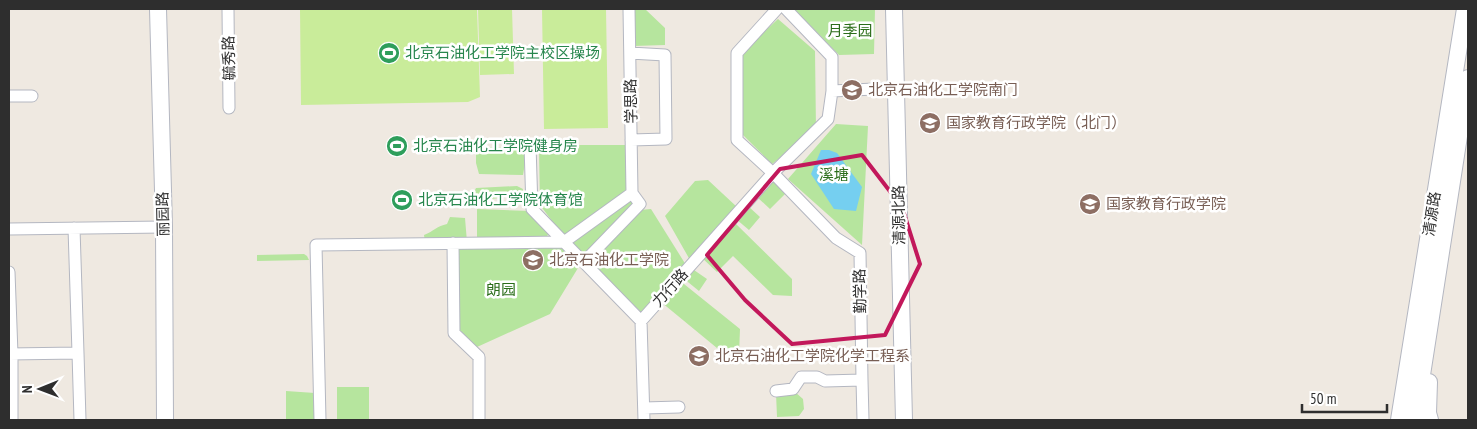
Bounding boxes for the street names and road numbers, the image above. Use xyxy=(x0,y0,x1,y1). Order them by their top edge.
street label: 毓秀路 xyxy=(219,35,238,81)
street label: 学思路 xyxy=(621,78,640,124)
street label: 清源北路 xyxy=(888,185,909,245)
street label: 清源路 xyxy=(1419,190,1444,238)
street label: 丽园路 xyxy=(153,191,172,237)
street label: 力行路 xyxy=(648,265,692,311)
street label: 勤学路 xyxy=(850,268,869,314)

